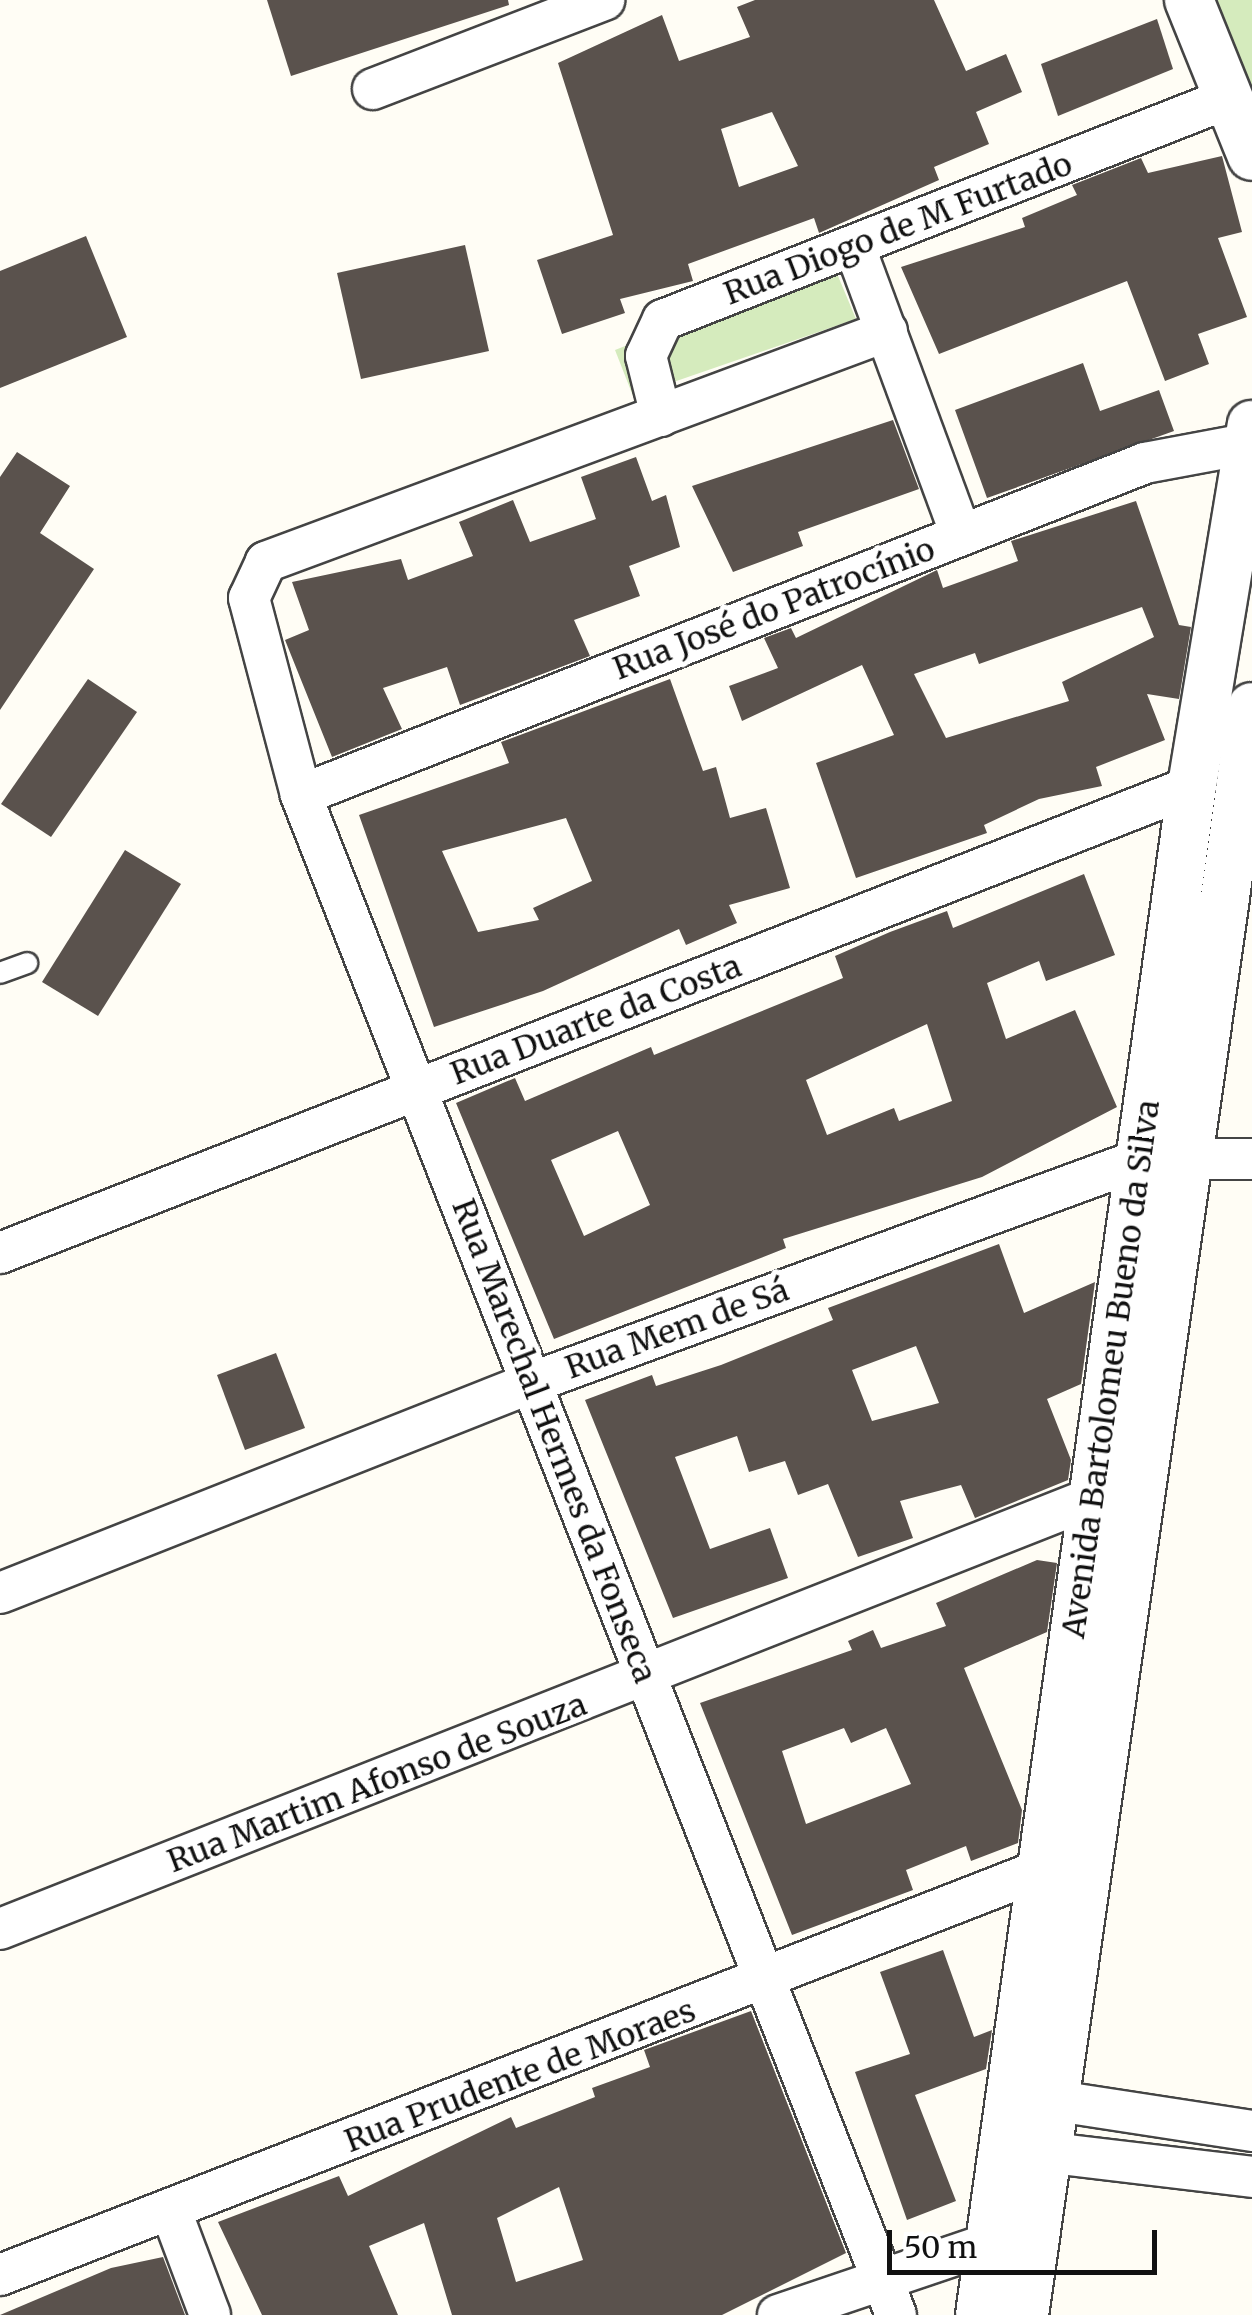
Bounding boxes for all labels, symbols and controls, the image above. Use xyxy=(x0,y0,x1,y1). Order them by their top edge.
street label: Rua Diogo de M Furtado xyxy=(719,145,1077,313)
street label: Rua José do Patrocínio xyxy=(608,530,940,688)
street label: Rua Duarte da Costa xyxy=(445,947,747,1093)
street label: Avenida Bartolomeu Bueno da Silva xyxy=(1054,1097,1168,1641)
street label: Rua Marechal Hermes da Fonseca xyxy=(444,1194,664,1688)
street label: Rua Mem de Sá xyxy=(560,1271,794,1387)
street label: Rua Martim Afonso de Souza xyxy=(162,1685,592,1881)
street label: Rua Prudente de Moraes xyxy=(339,1991,701,2161)
scale bar xyxy=(892,2210,1162,2272)
text: 50 m xyxy=(904,2228,977,2266)

